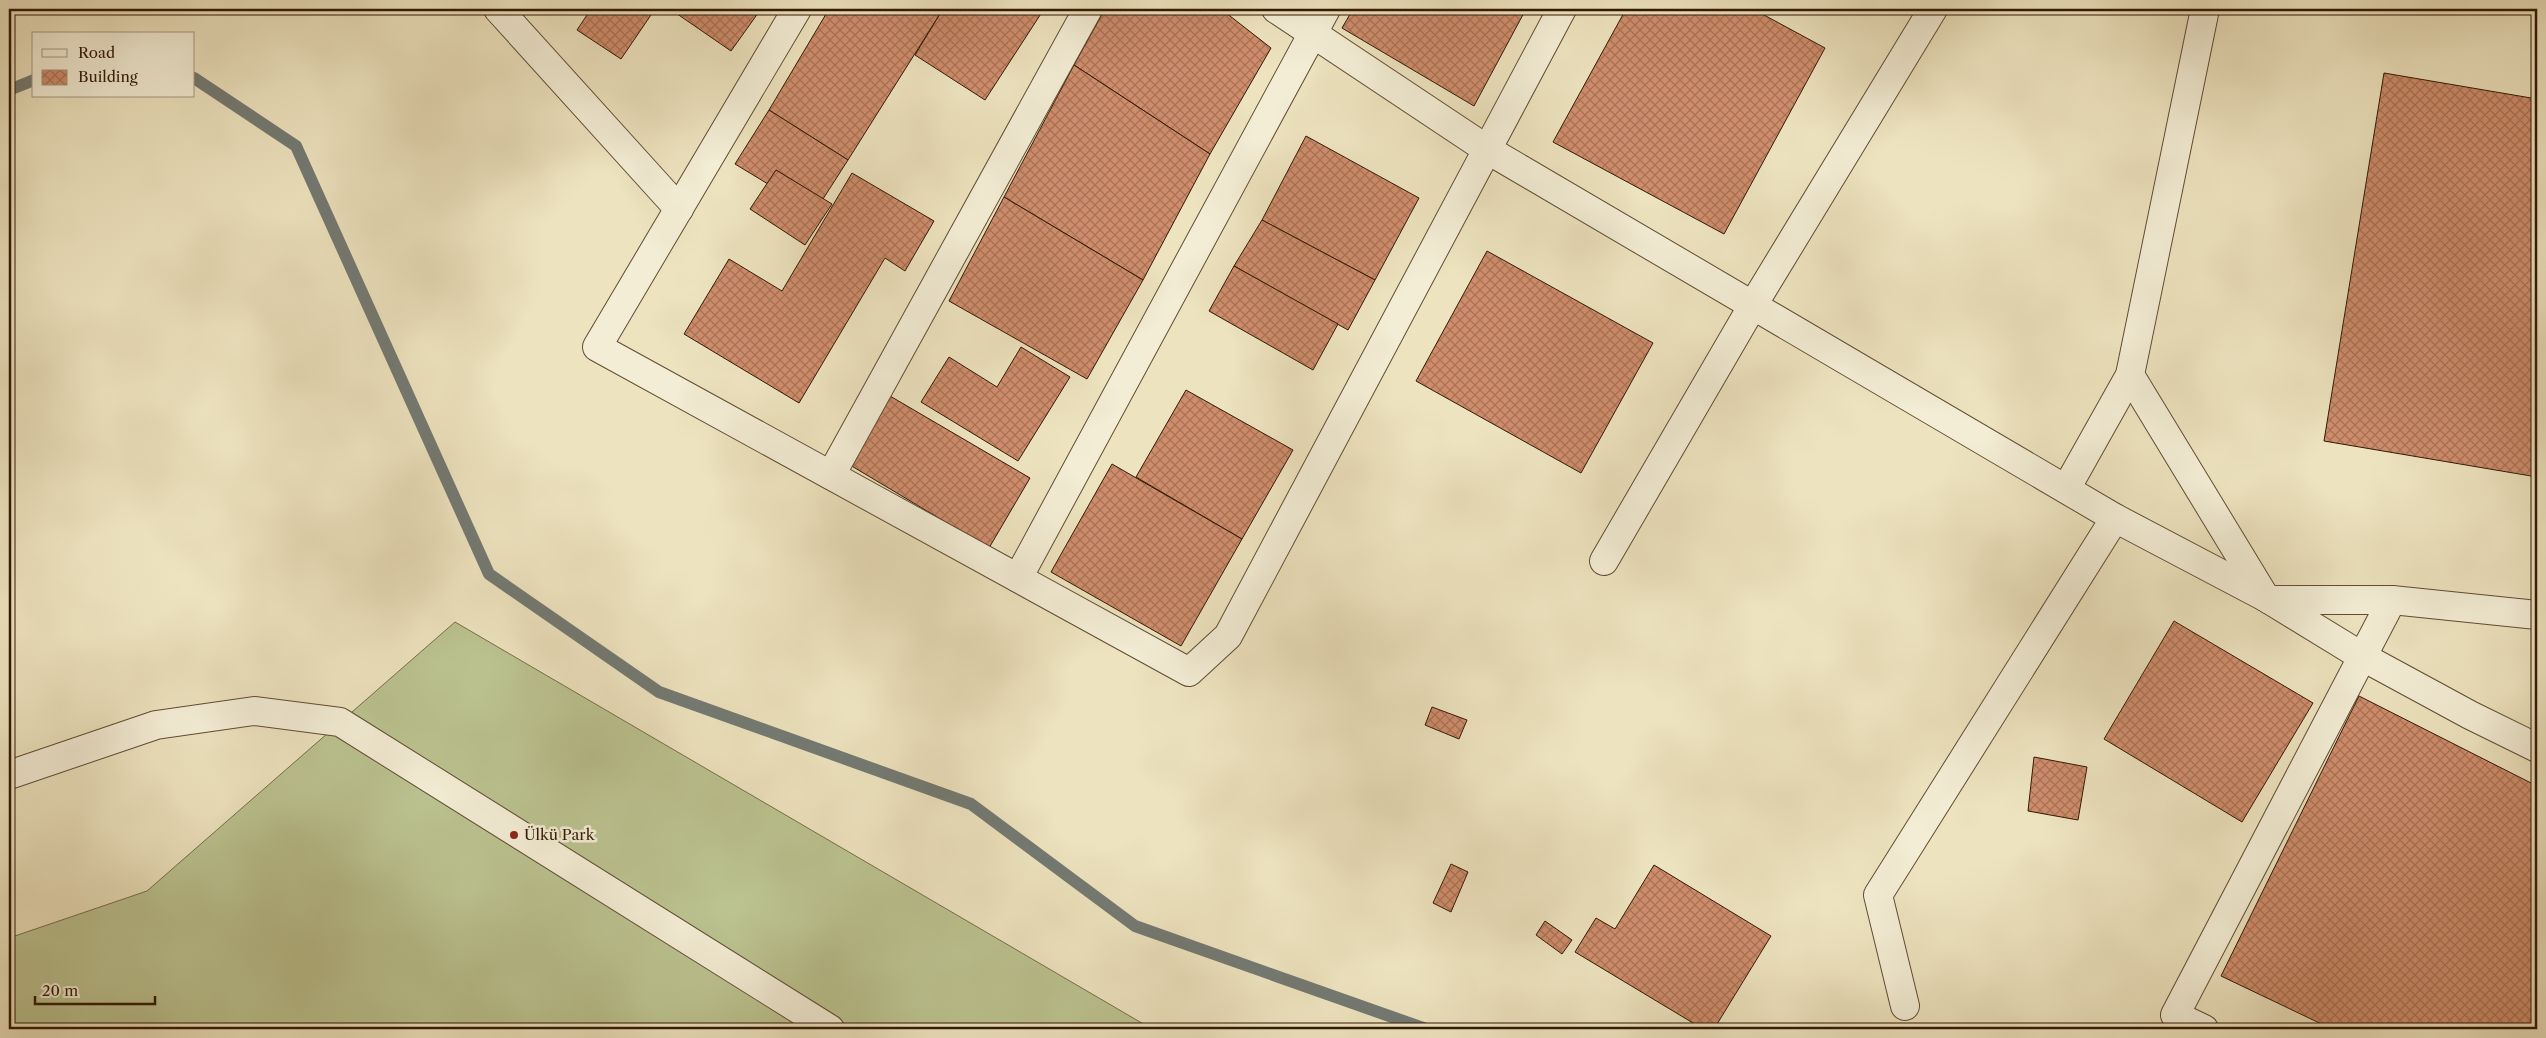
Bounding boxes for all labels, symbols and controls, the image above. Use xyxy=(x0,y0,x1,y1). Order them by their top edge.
legend xyxy=(32,32,195,98)
text: Road xyxy=(78,43,115,62)
text: Building xyxy=(78,67,138,86)
place label: Ülkü Park xyxy=(524,825,596,844)
marker: Ülkü Park xyxy=(508,829,520,841)
scale bar xyxy=(35,973,155,1005)
text: 20 m xyxy=(42,981,78,1000)

